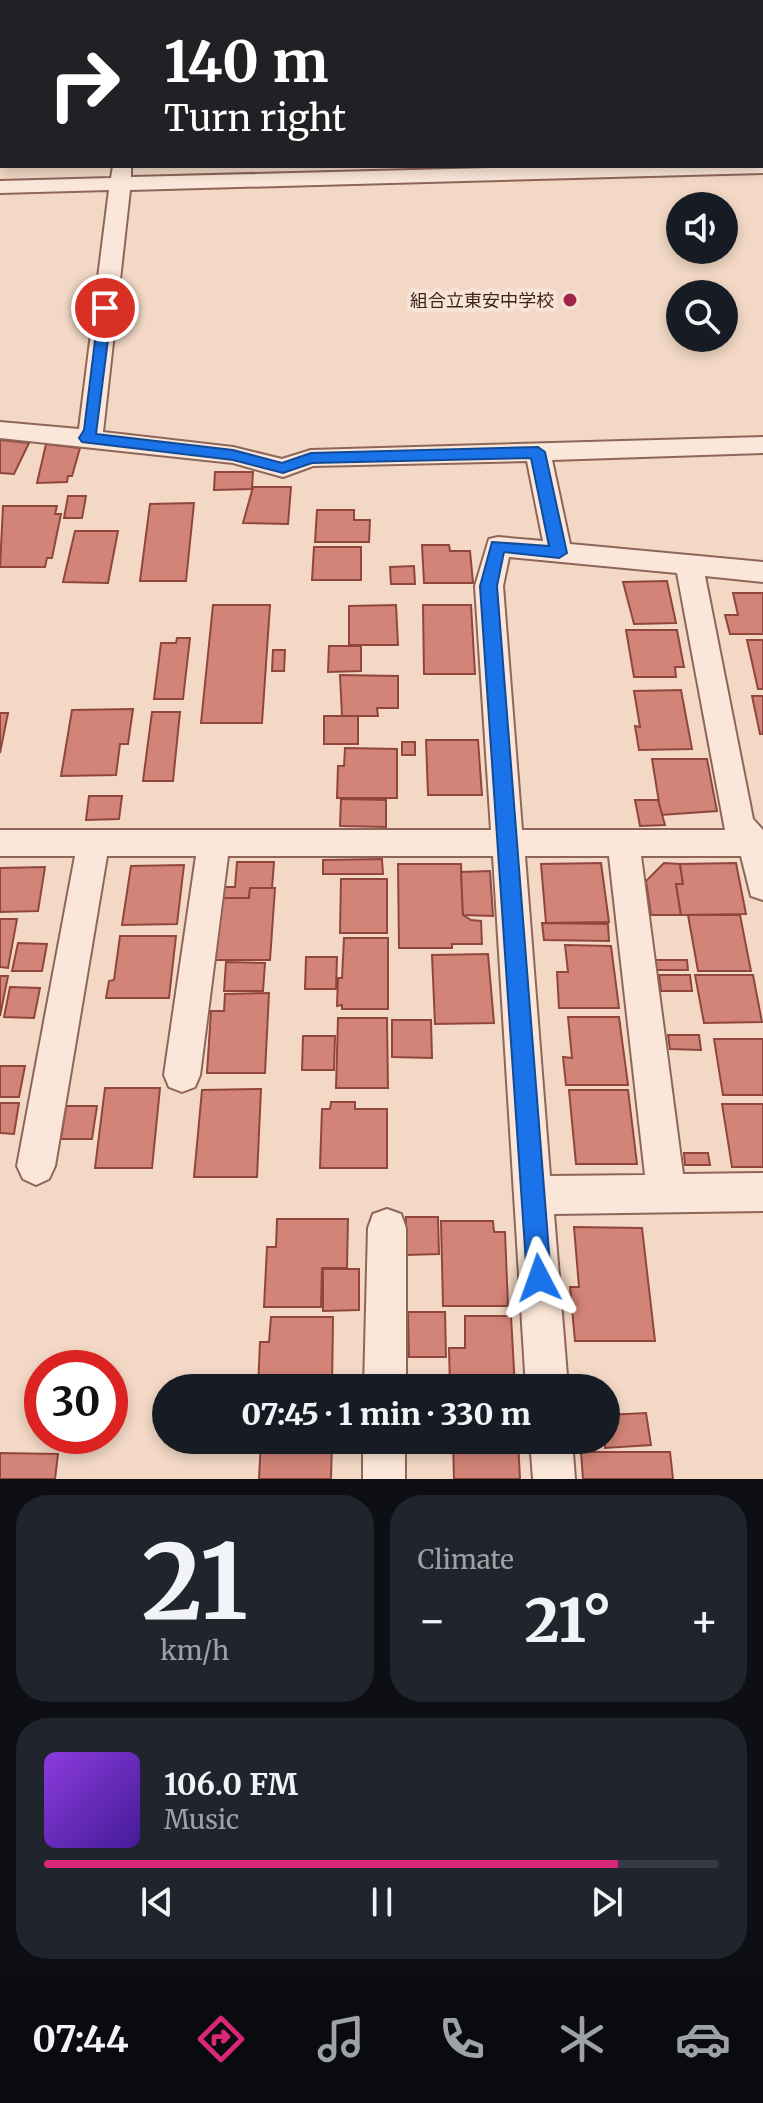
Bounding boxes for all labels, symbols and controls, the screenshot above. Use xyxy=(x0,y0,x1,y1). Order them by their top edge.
text: 140 m xyxy=(164,27,329,97)
icon: right xyxy=(32,32,136,136)
text: Turn right xyxy=(164,96,346,141)
map controls xyxy=(666,192,738,352)
button: sound xyxy=(666,192,738,264)
pin xyxy=(71,274,139,342)
button: search xyxy=(666,280,738,352)
icon: arrive xyxy=(83,286,127,330)
place label: 組合立東安中学校 xyxy=(410,289,554,312)
marker: 組合立東安中学校 xyxy=(561,291,579,309)
position arrow xyxy=(497,1236,581,1320)
speed limit sign: 30 xyxy=(24,1350,128,1454)
text: 07:45 · 1 min · 330 m xyxy=(241,1395,531,1433)
text: 21 xyxy=(142,1517,248,1647)
text: Climate xyxy=(418,1543,514,1576)
text: 21° xyxy=(525,1583,612,1658)
text: − xyxy=(418,1593,447,1648)
text: + xyxy=(690,1593,719,1648)
text: km/h xyxy=(160,1634,229,1667)
text: 106.0 FM xyxy=(164,1765,298,1803)
text: Music xyxy=(164,1803,239,1836)
icon: previous xyxy=(135,1880,179,1924)
icon: pause xyxy=(360,1880,404,1924)
icon: next xyxy=(585,1880,629,1924)
icon: directions xyxy=(193,2011,249,2067)
icon: music xyxy=(313,2011,369,2067)
icon: phone xyxy=(434,2011,490,2067)
icon: climate xyxy=(554,2011,610,2067)
icon: car xyxy=(675,2011,731,2067)
text: 07:44 xyxy=(32,2017,129,2062)

